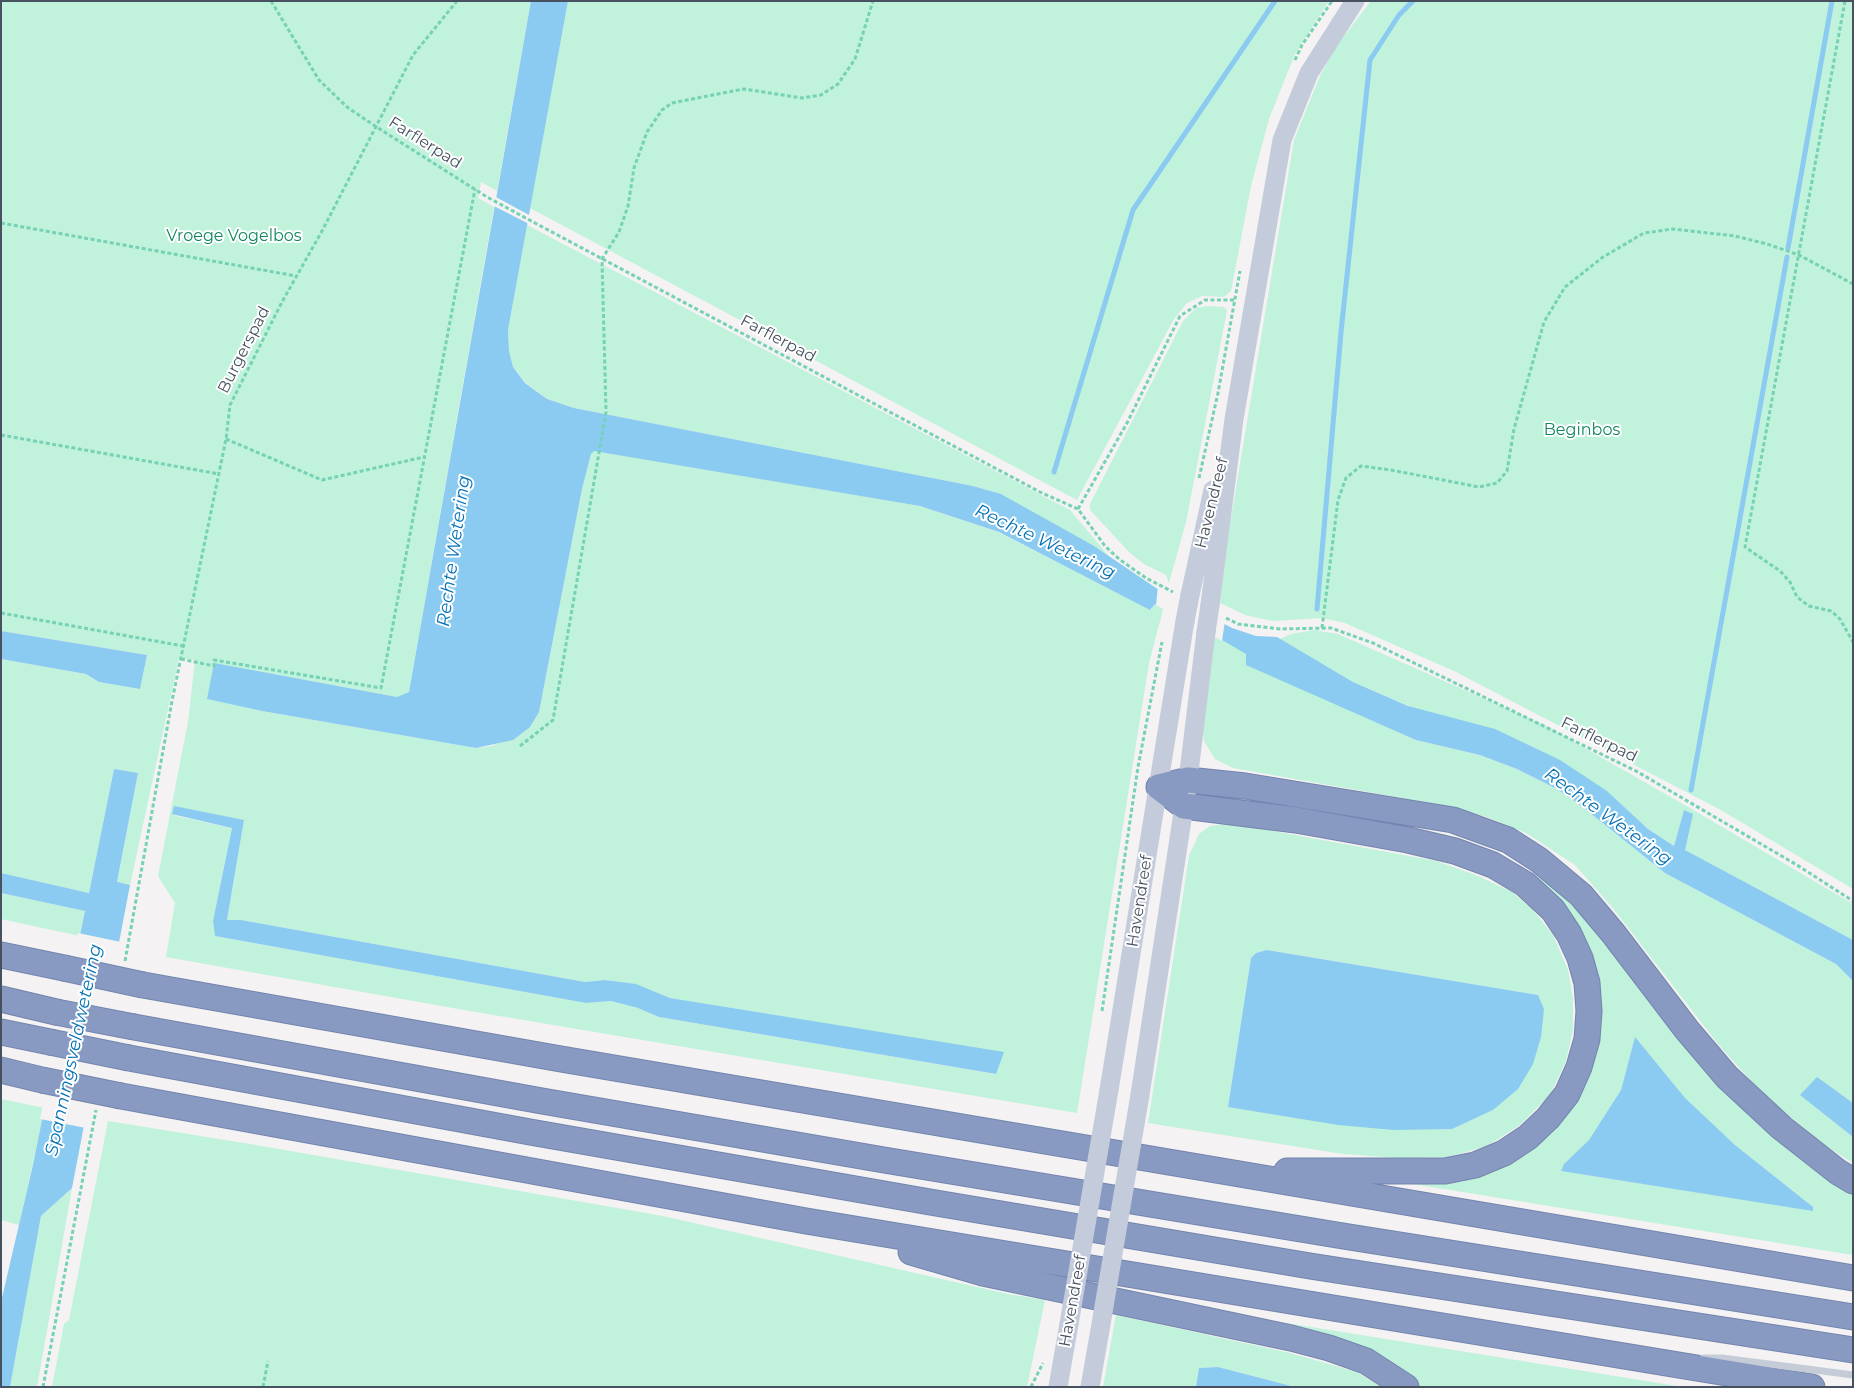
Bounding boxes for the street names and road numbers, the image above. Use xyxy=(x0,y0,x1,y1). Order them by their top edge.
street label: Farflerpad xyxy=(385,113,465,173)
street label: Burgerspad xyxy=(214,303,274,397)
street label: Farflerpad xyxy=(737,311,819,367)
street label: Havendreef xyxy=(1191,456,1233,550)
street label: Farflerpad xyxy=(1558,713,1640,767)
street label: Havendreef xyxy=(1123,854,1157,948)
street label: Havendreef xyxy=(1055,1254,1091,1348)

